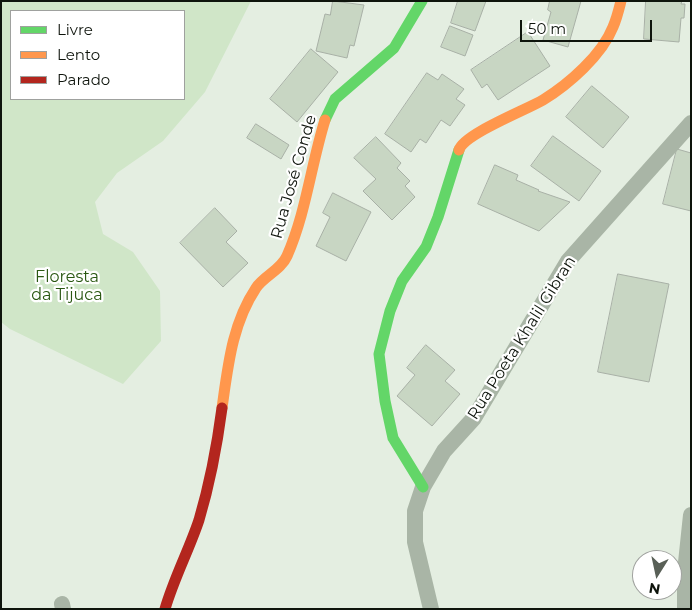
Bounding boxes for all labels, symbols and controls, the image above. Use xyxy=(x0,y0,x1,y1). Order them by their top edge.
legend xyxy=(10,10,185,100)
scale bar xyxy=(522,10,654,42)
text: 50 m xyxy=(528,19,566,38)
text: Livre xyxy=(57,20,93,39)
text: Lento xyxy=(57,45,100,64)
text: Parado xyxy=(57,70,110,89)
street label: Rua José Conde xyxy=(267,113,321,241)
street label: Rua Poeta Khalil Gibran xyxy=(464,253,580,423)
park label: Floresta da Tijuca xyxy=(31,267,103,305)
north arrow xyxy=(632,550,682,600)
text: N xyxy=(647,579,662,599)

